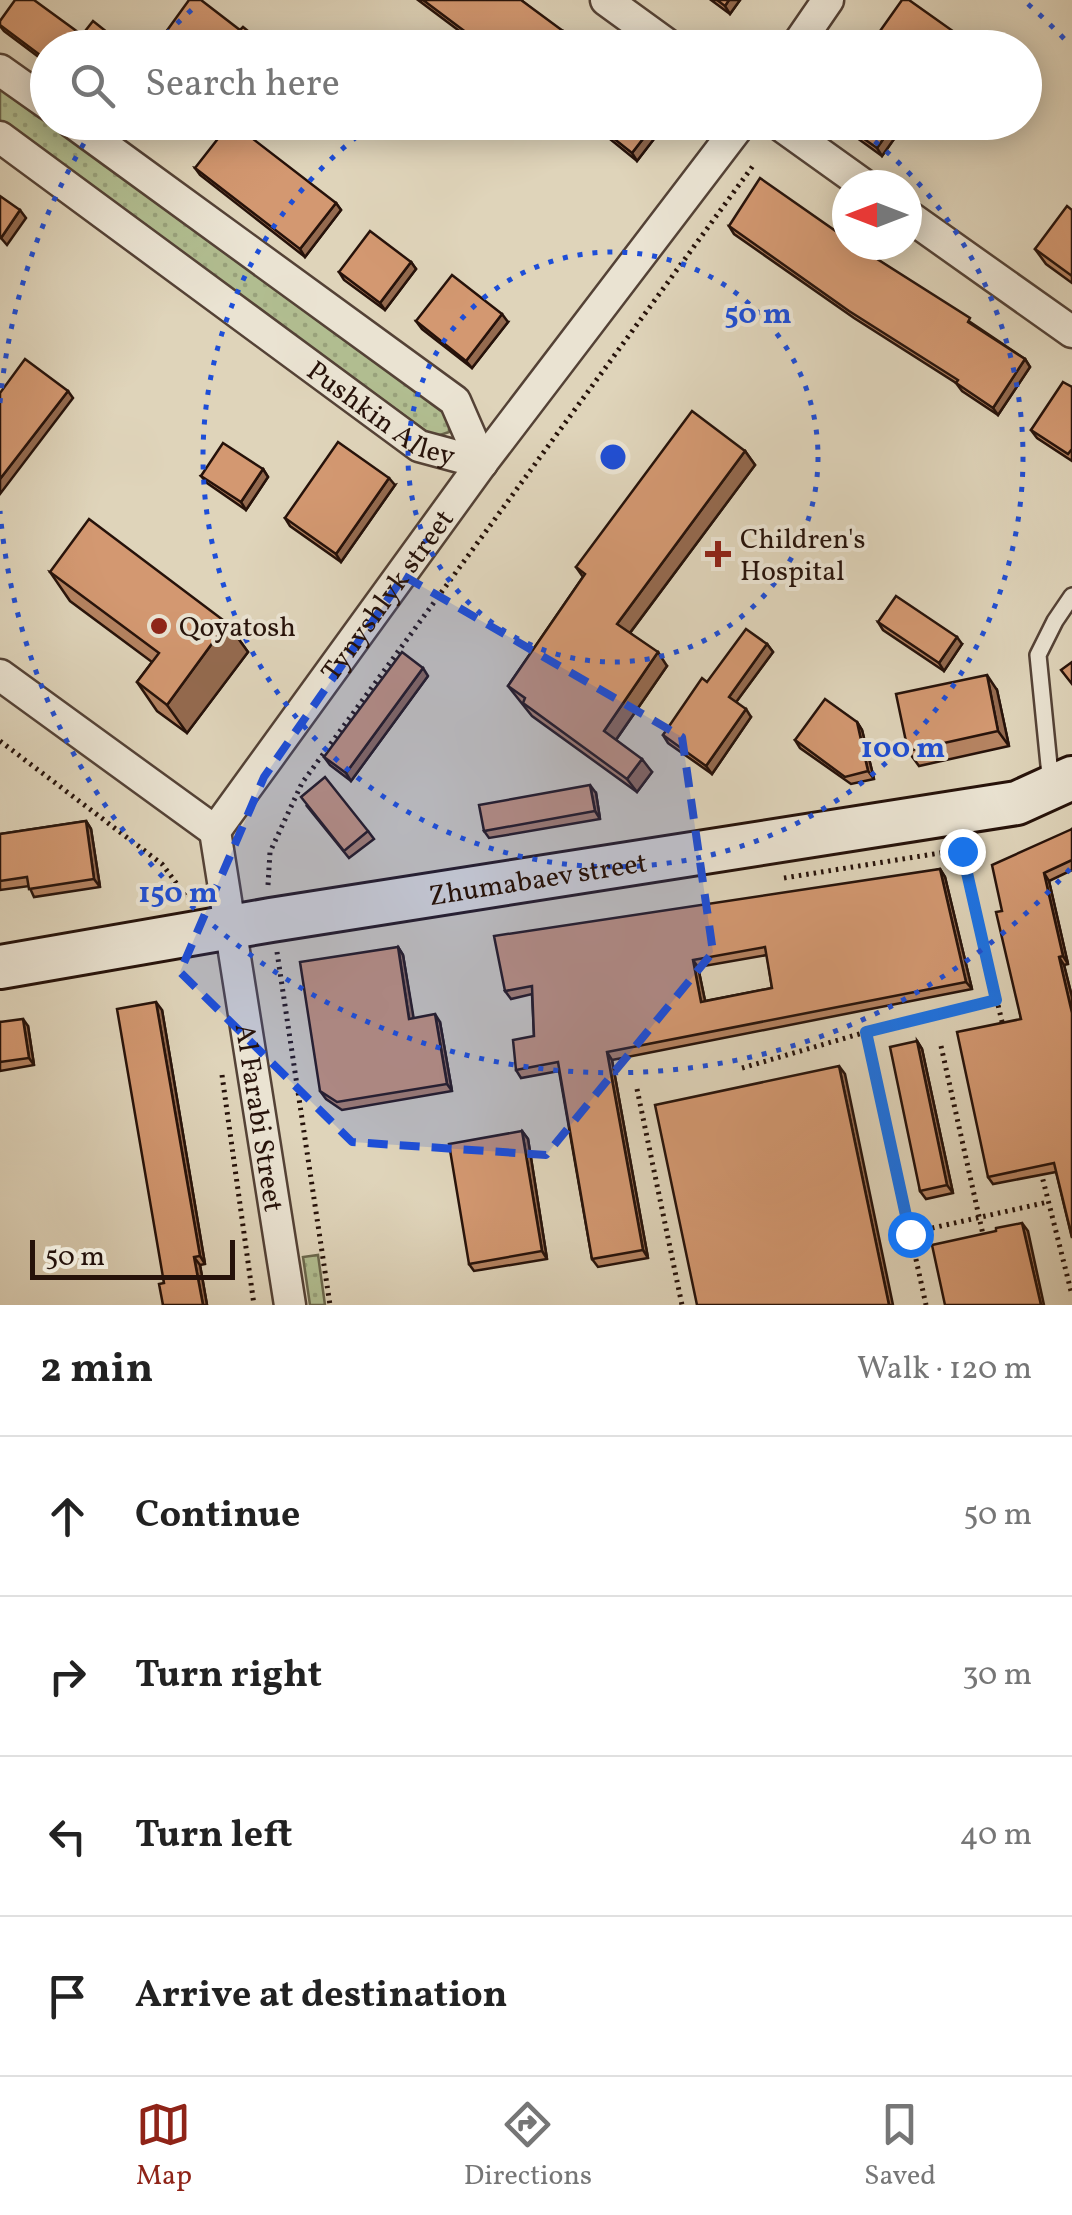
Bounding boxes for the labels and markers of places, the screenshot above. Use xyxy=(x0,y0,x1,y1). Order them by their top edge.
centre of rings xyxy=(595,439,631,475)
place label: Children's Hospital xyxy=(740,521,865,592)
marker: Children's Hospital xyxy=(705,541,731,567)
place label: Qoyatosh xyxy=(179,609,296,648)
marker: Qoyatosh xyxy=(148,615,170,637)

